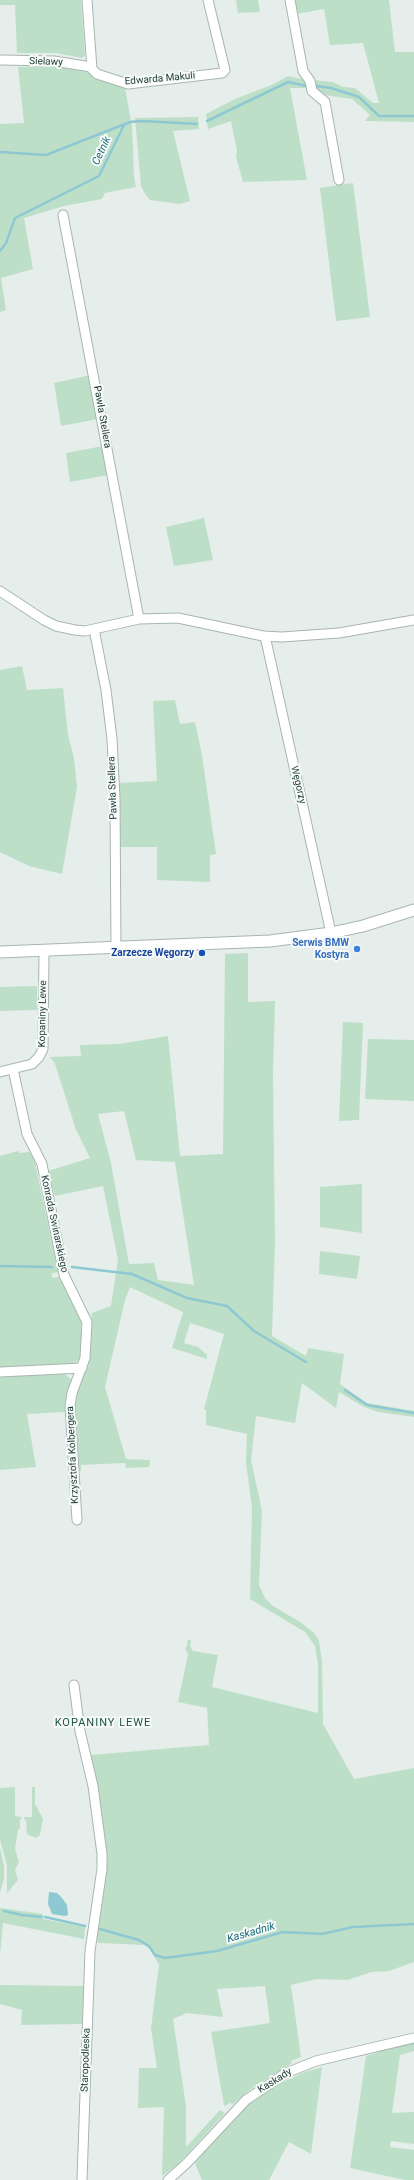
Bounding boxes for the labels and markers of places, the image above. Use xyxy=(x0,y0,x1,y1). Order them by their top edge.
place label: Serwis BMW Kostyra xyxy=(292,937,349,960)
marker: Serwis BMW Kostyra xyxy=(352,944,362,954)
place label: Zarzecze Węgorzy xyxy=(111,947,194,959)
marker: Zarzecze Węgorzy xyxy=(197,948,207,958)

